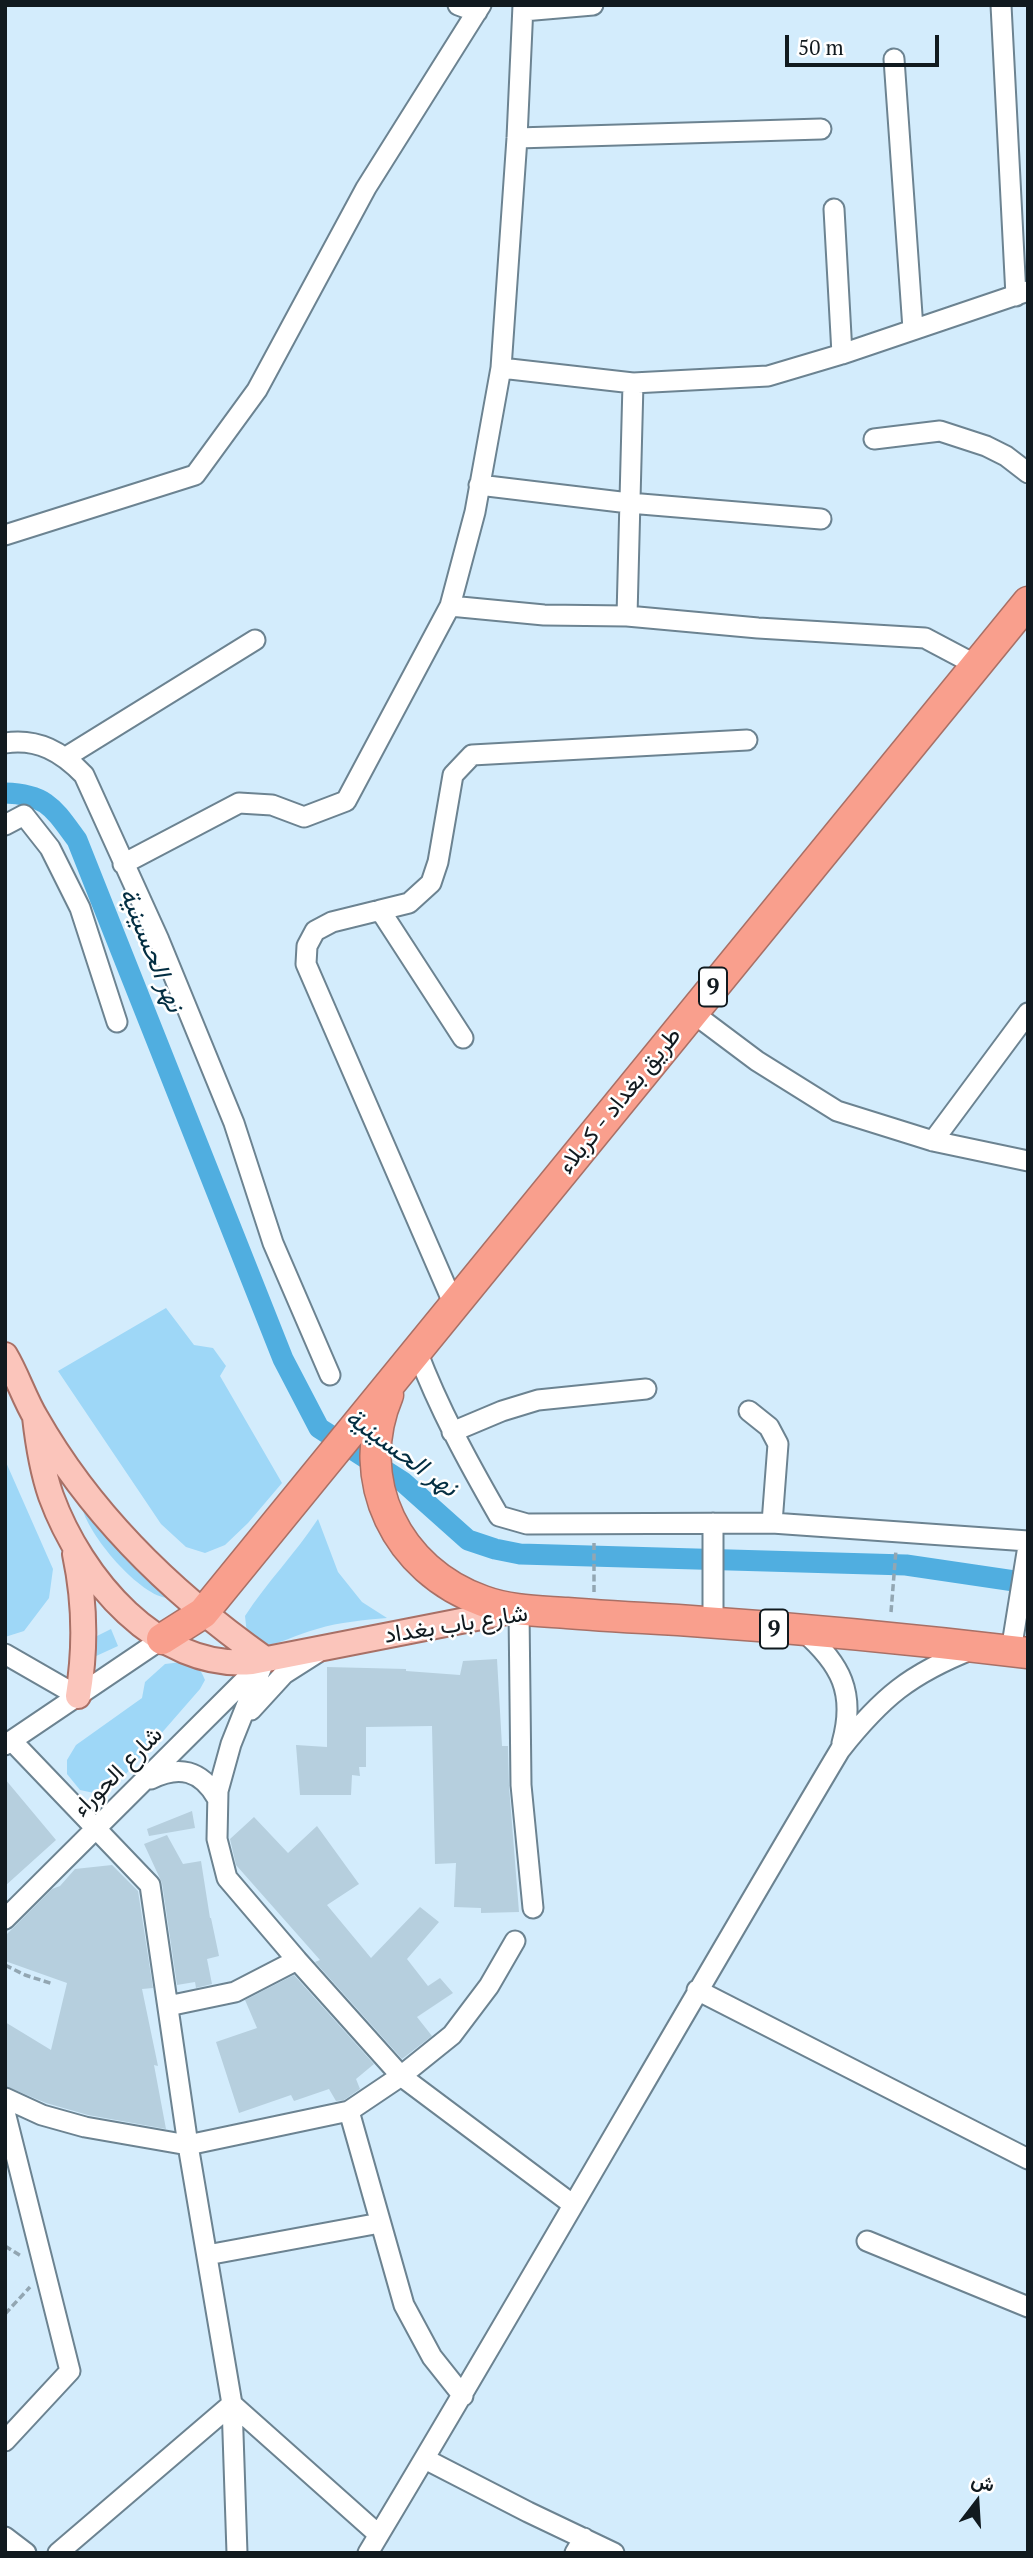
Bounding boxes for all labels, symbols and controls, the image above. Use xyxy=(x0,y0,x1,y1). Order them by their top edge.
scale bar xyxy=(788,21,942,65)
text: 50 m xyxy=(798,33,844,61)
water label: نهر الحسينية xyxy=(112,883,190,1017)
road number: 9 xyxy=(699,968,727,1006)
street label: طريق بغداد - كربلاء xyxy=(552,1022,688,1180)
water label: نهر الحسينية xyxy=(339,1402,463,1504)
street label: شارع باب بغداد xyxy=(382,1599,530,1651)
road number: 9 xyxy=(760,1610,788,1648)
street label: شارع الحوراء xyxy=(67,1721,169,1823)
text: ش xyxy=(969,2466,998,2497)
north arrow xyxy=(942,2467,1012,2537)

